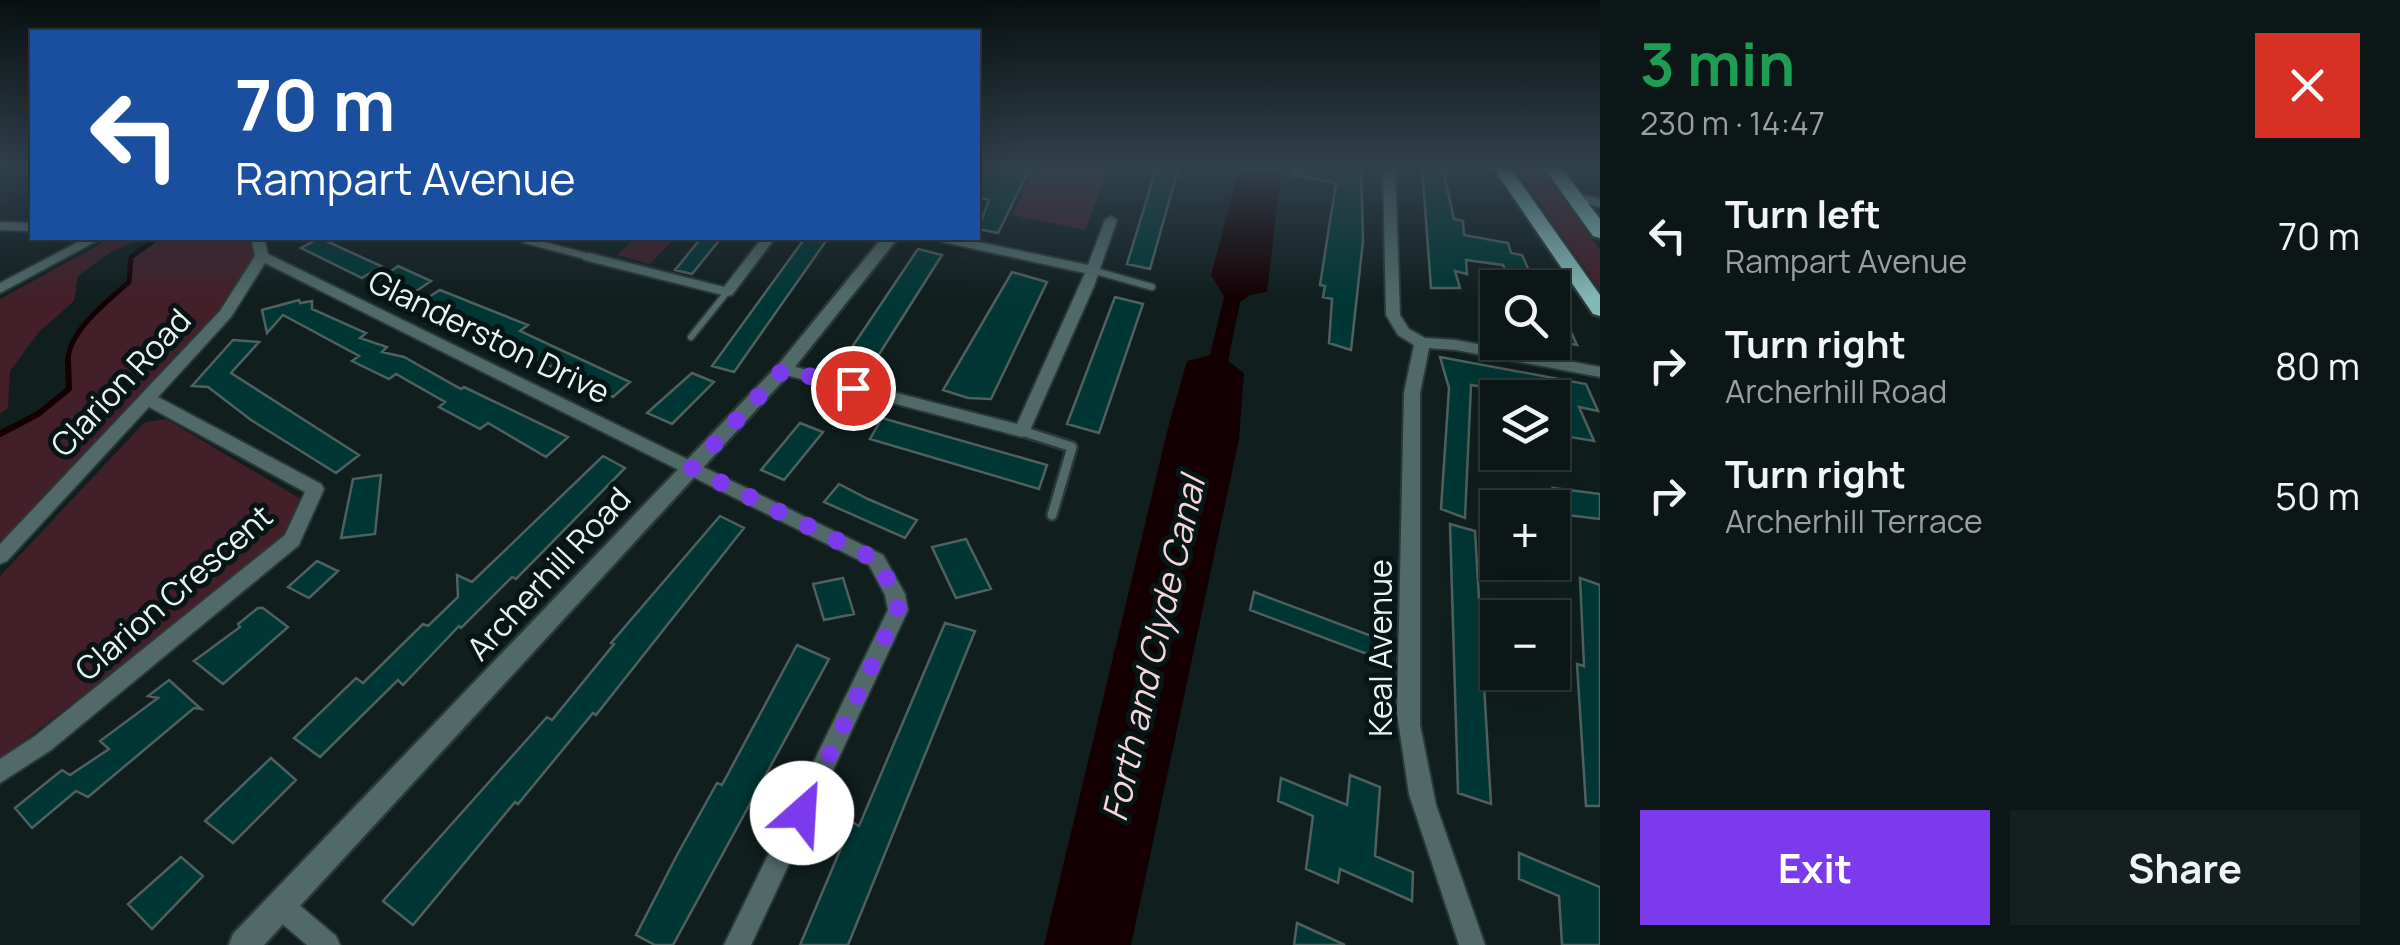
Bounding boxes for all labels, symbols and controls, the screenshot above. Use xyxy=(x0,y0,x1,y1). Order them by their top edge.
text: 3 min xyxy=(1640,22,1795,104)
button: close xyxy=(2255,33,2360,138)
text: 70 m xyxy=(235,56,395,152)
icon: left xyxy=(70,70,200,200)
text: 230 m · 14:47 xyxy=(1640,101,1825,145)
text: Rampart Avenue xyxy=(235,147,575,209)
text: Turn left xyxy=(1725,187,1881,239)
icon: left xyxy=(1640,208,1695,263)
text: 70 m xyxy=(2278,209,2360,261)
text: Rampart Avenue xyxy=(1725,239,1967,283)
street label: Glanderston Drive xyxy=(361,259,617,414)
map controls xyxy=(1480,270,1570,690)
button: search xyxy=(1480,270,1570,360)
street label: Clarion Road xyxy=(40,299,200,466)
text: Turn right xyxy=(1725,317,1906,369)
icon: right xyxy=(1640,338,1695,393)
text: 80 m xyxy=(2275,339,2360,391)
pin xyxy=(811,346,896,431)
icon: arrive xyxy=(826,361,881,416)
text: Archerhill Road xyxy=(1725,369,1947,413)
button: layers xyxy=(1480,380,1570,470)
text: Turn right xyxy=(1725,447,1906,499)
water label: Forth and Clyde Canal xyxy=(1090,468,1217,826)
icon: right xyxy=(1640,468,1695,523)
text: 50 m xyxy=(2275,469,2360,521)
street label: Archerhill Road xyxy=(456,477,640,670)
button: + xyxy=(1480,490,1570,580)
street label: Clarion Crescent xyxy=(65,494,282,690)
text: Archerhill Terrace xyxy=(1725,499,1983,543)
street label: Keal Avenue xyxy=(1358,559,1402,737)
button: − xyxy=(1480,600,1570,690)
position arrow xyxy=(750,761,854,865)
button: Exit xyxy=(1640,810,1990,925)
button: Share xyxy=(2010,810,2360,925)

